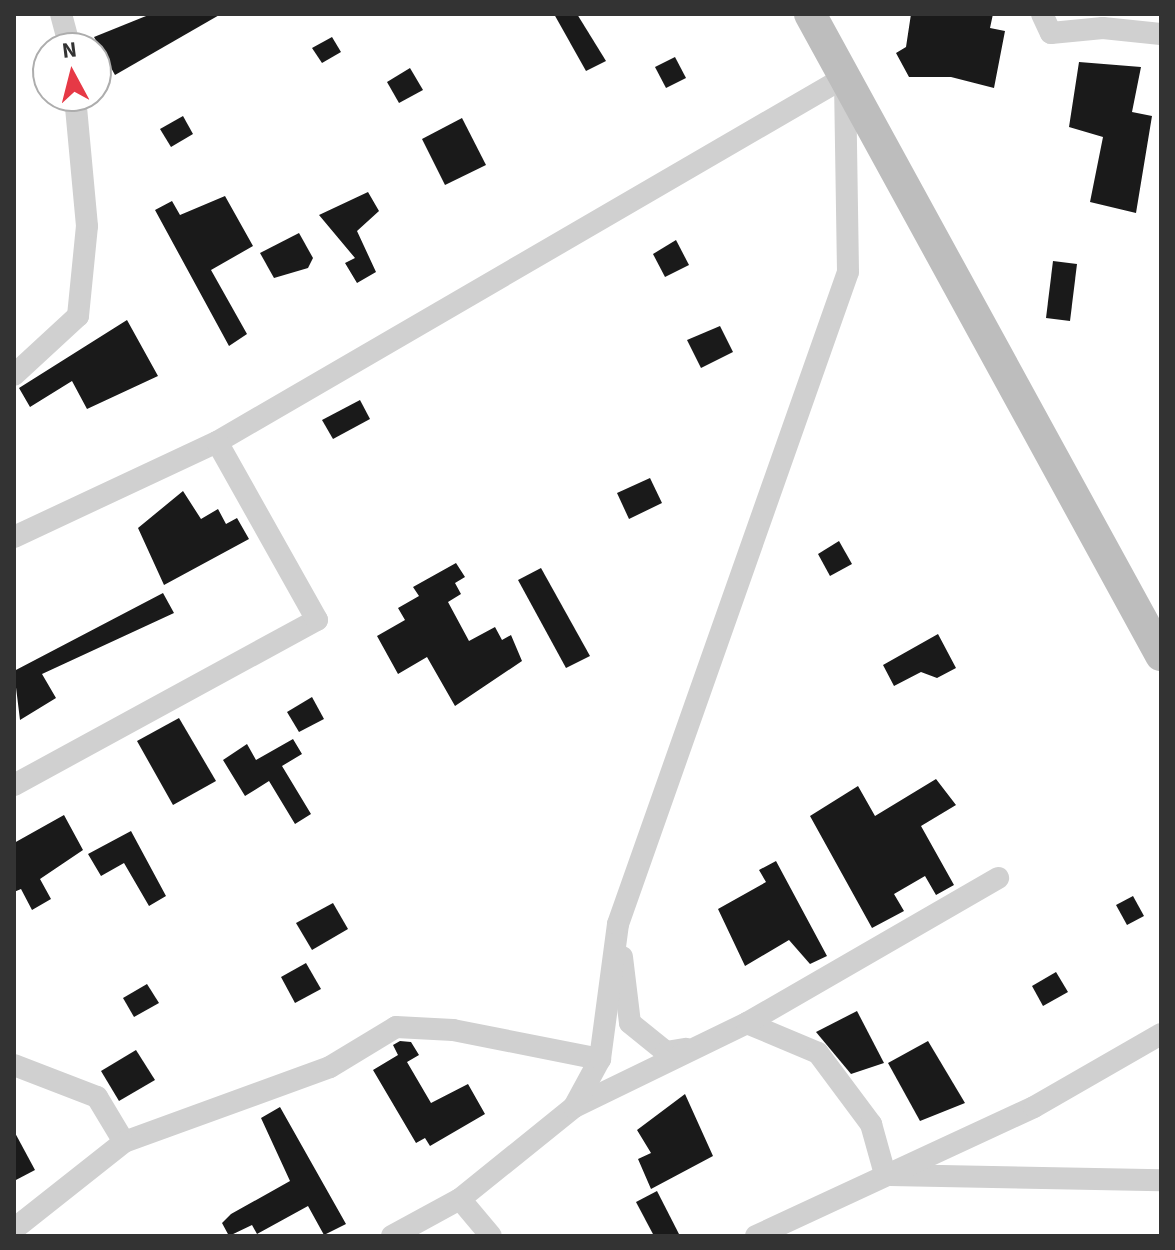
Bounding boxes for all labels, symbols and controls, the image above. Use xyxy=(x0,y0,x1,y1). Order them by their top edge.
north arrow xyxy=(32,32,112,112)
text: N xyxy=(60,33,79,67)

